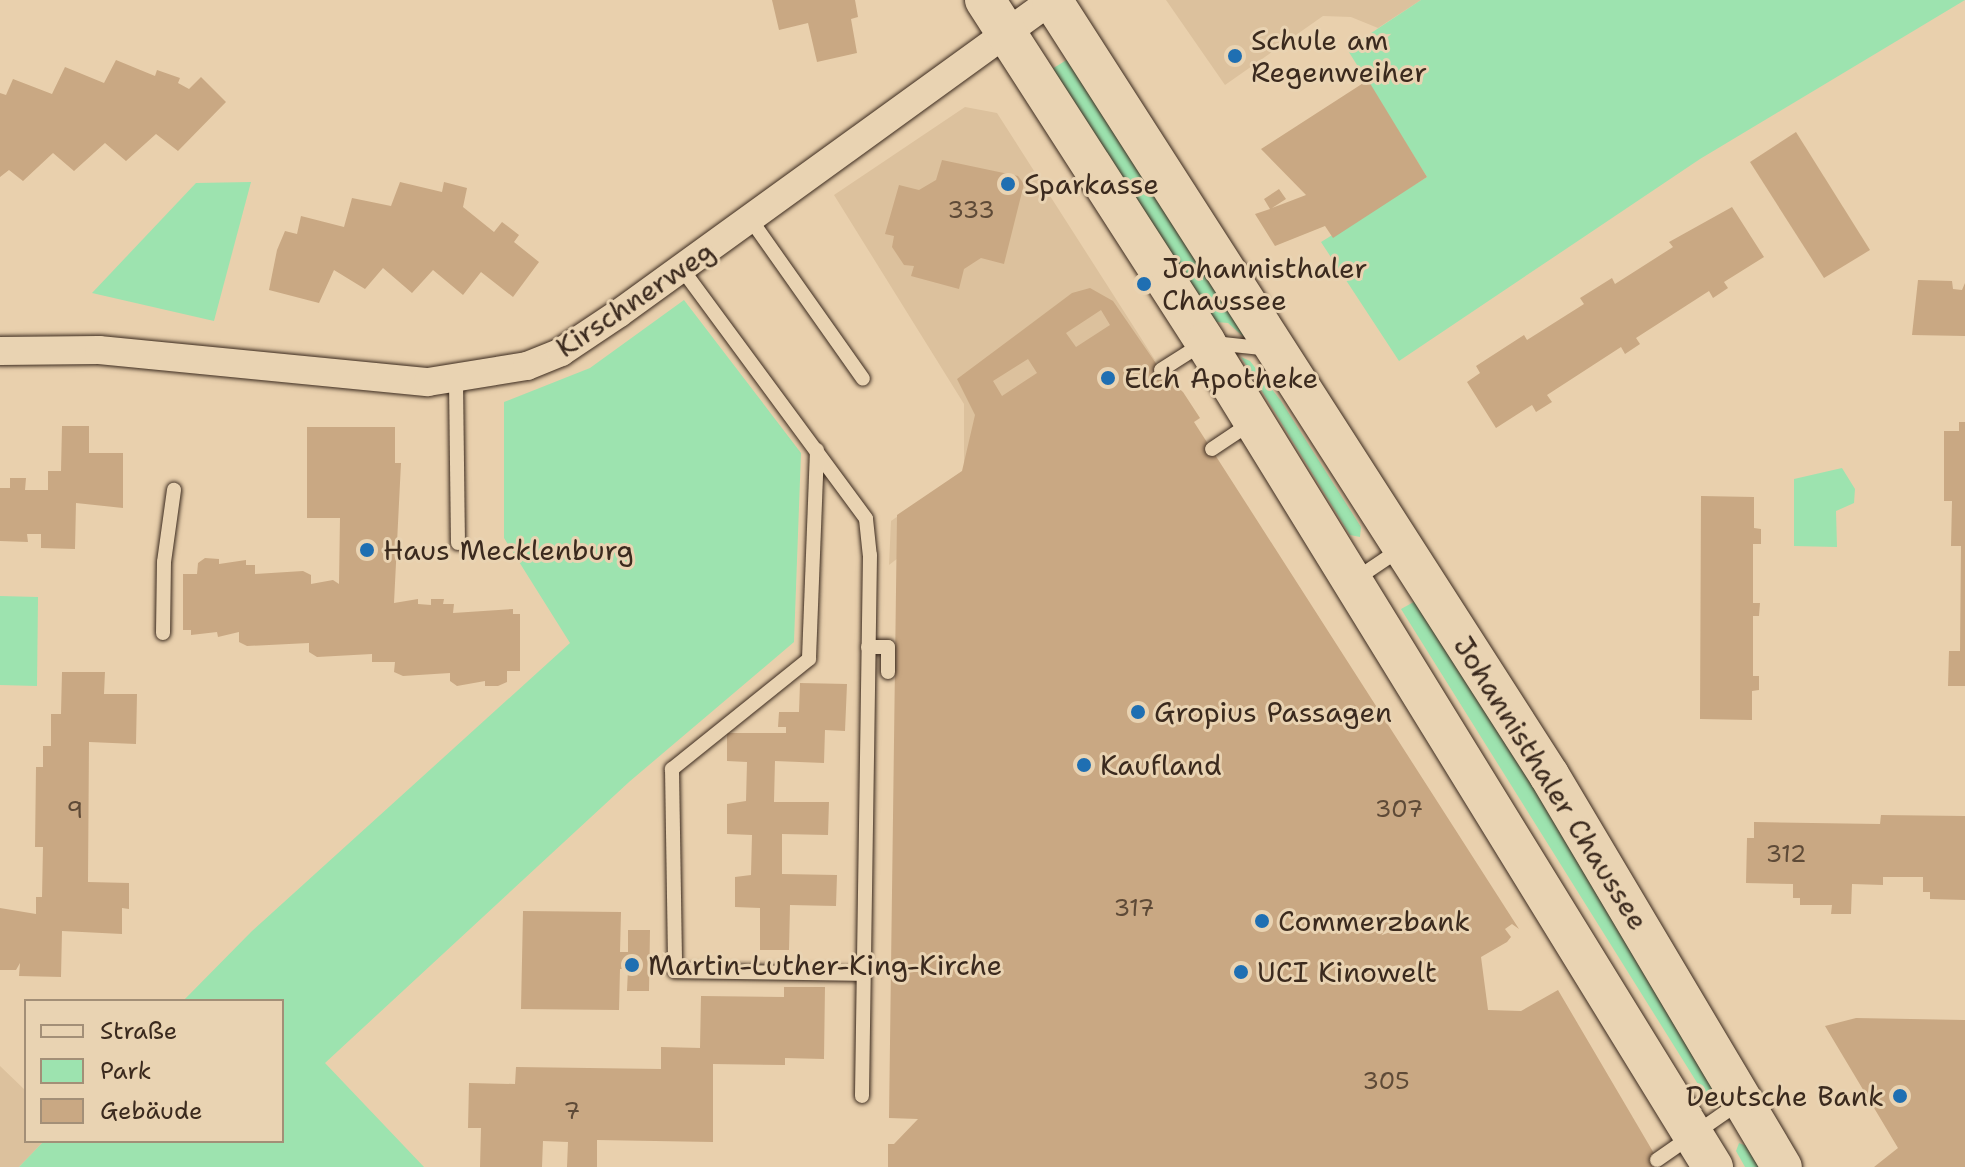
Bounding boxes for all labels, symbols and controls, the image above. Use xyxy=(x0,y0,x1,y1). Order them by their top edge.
place label: Schule am Regenweiher xyxy=(1251,23,1427,89)
marker: Schule am Regenweiher xyxy=(1226,47,1244,65)
place label: Sparkasse xyxy=(1024,167,1159,201)
marker: Sparkasse xyxy=(999,175,1017,193)
house number: 333 xyxy=(947,197,995,225)
street label: Kirschnerweg xyxy=(550,234,720,364)
place label: Johannisthaler Chaussee xyxy=(1162,251,1368,317)
marker: Johannisthaler Chaussee xyxy=(1133,273,1155,295)
place label: Elch Apotheke xyxy=(1124,361,1318,395)
marker: Elch Apotheke xyxy=(1099,369,1117,387)
place label: Haus Mecklenburg xyxy=(383,533,634,567)
marker: Haus Mecklenburg xyxy=(358,541,376,559)
street label: Johannisthaler Chaussee xyxy=(1447,630,1655,936)
place label: Gropius Passagen xyxy=(1154,695,1392,729)
marker: Gropius Passagen xyxy=(1129,703,1147,721)
place label: Kaufland xyxy=(1100,748,1222,782)
marker: Kaufland xyxy=(1075,756,1093,774)
house number: 307 xyxy=(1375,796,1423,824)
house number: 9 xyxy=(67,797,83,825)
house number: 312 xyxy=(1765,841,1807,869)
house number: 317 xyxy=(1113,895,1155,923)
place label: Commerzbank xyxy=(1278,904,1470,938)
marker: Commerzbank xyxy=(1253,912,1271,930)
place label: Martin-Luther-King-Kirche xyxy=(648,948,1002,982)
place label: UCI Kinowelt xyxy=(1257,955,1437,989)
marker: Martin-Luther-King-Kirche xyxy=(623,956,641,974)
marker: UCI Kinowelt xyxy=(1232,963,1250,981)
legend xyxy=(24,999,284,1143)
text: Straße xyxy=(100,1015,177,1047)
text: Park xyxy=(100,1055,152,1087)
house number: 305 xyxy=(1362,1068,1410,1096)
place label: Deutsche Bank xyxy=(1686,1079,1884,1113)
marker: Deutsche Bank xyxy=(1891,1087,1909,1105)
text: Gebäude xyxy=(100,1095,202,1127)
house number: 7 xyxy=(564,1098,580,1126)

